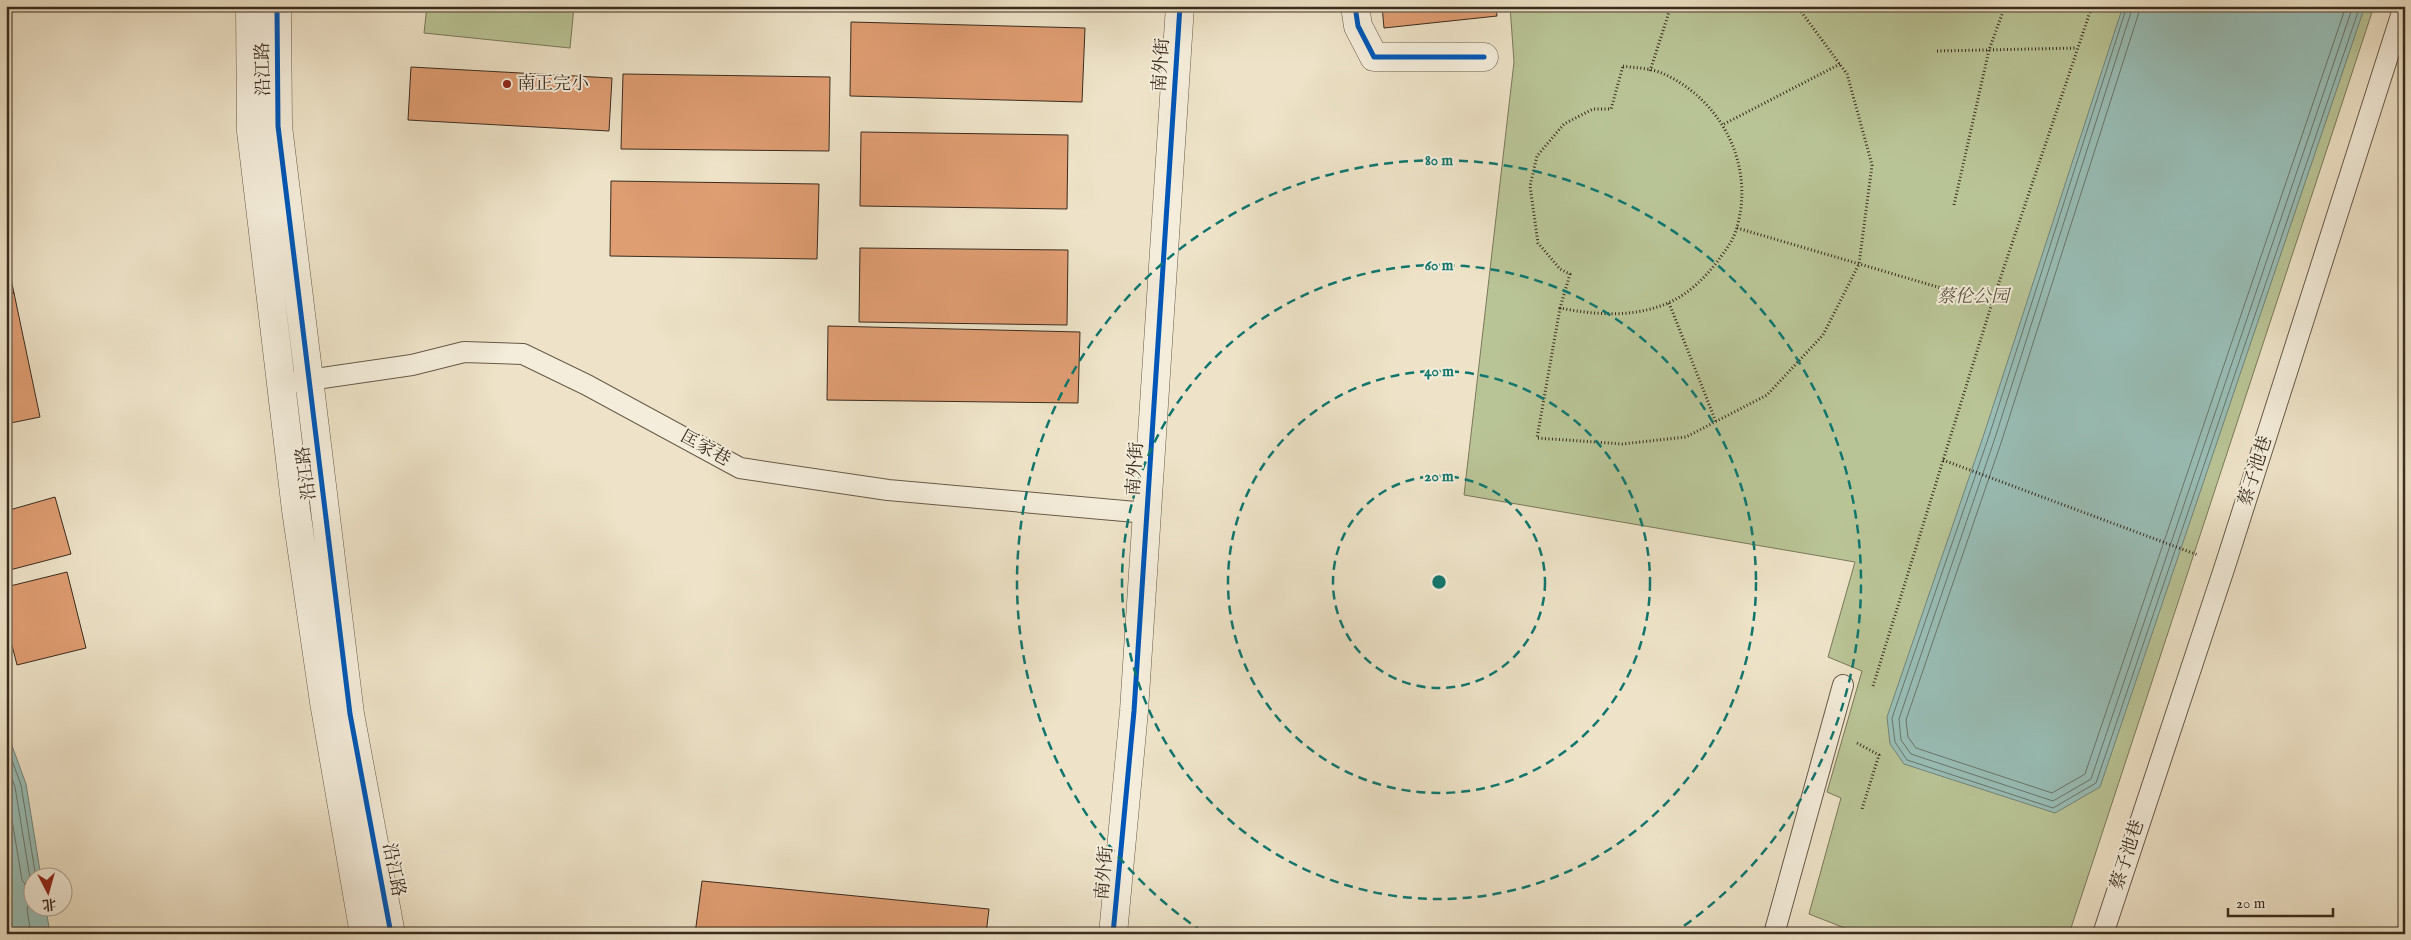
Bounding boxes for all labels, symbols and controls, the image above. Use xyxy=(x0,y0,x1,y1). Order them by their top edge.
street label: 南外街 xyxy=(1149,37,1175,93)
street label: 沿江路 xyxy=(252,42,276,96)
place label: 南正完小 xyxy=(517,73,589,96)
marker: 南正完小 xyxy=(501,78,513,90)
text: 80 m xyxy=(1425,151,1453,170)
text: 60 m xyxy=(1425,256,1454,275)
park label: 蔡伦公园 xyxy=(1937,286,2012,309)
text: 40 m xyxy=(1424,362,1454,381)
street label: 匡家巷 xyxy=(676,426,734,472)
street label: 蔡子池巷 xyxy=(2234,433,2278,509)
street label: 南外街 xyxy=(1123,441,1149,497)
street label: 沿江路 xyxy=(292,445,322,501)
text: 20 m xyxy=(1424,467,1454,486)
centre of rings xyxy=(1430,573,1448,591)
street label: 蔡子池巷 xyxy=(2106,817,2150,893)
street label: 沿江路 xyxy=(377,841,409,899)
street label: 南外街 xyxy=(1091,845,1119,901)
north arrow xyxy=(22,868,72,918)
scale bar xyxy=(2228,885,2334,917)
text: 北 xyxy=(41,894,57,914)
text: 20 m xyxy=(2236,894,2266,913)

